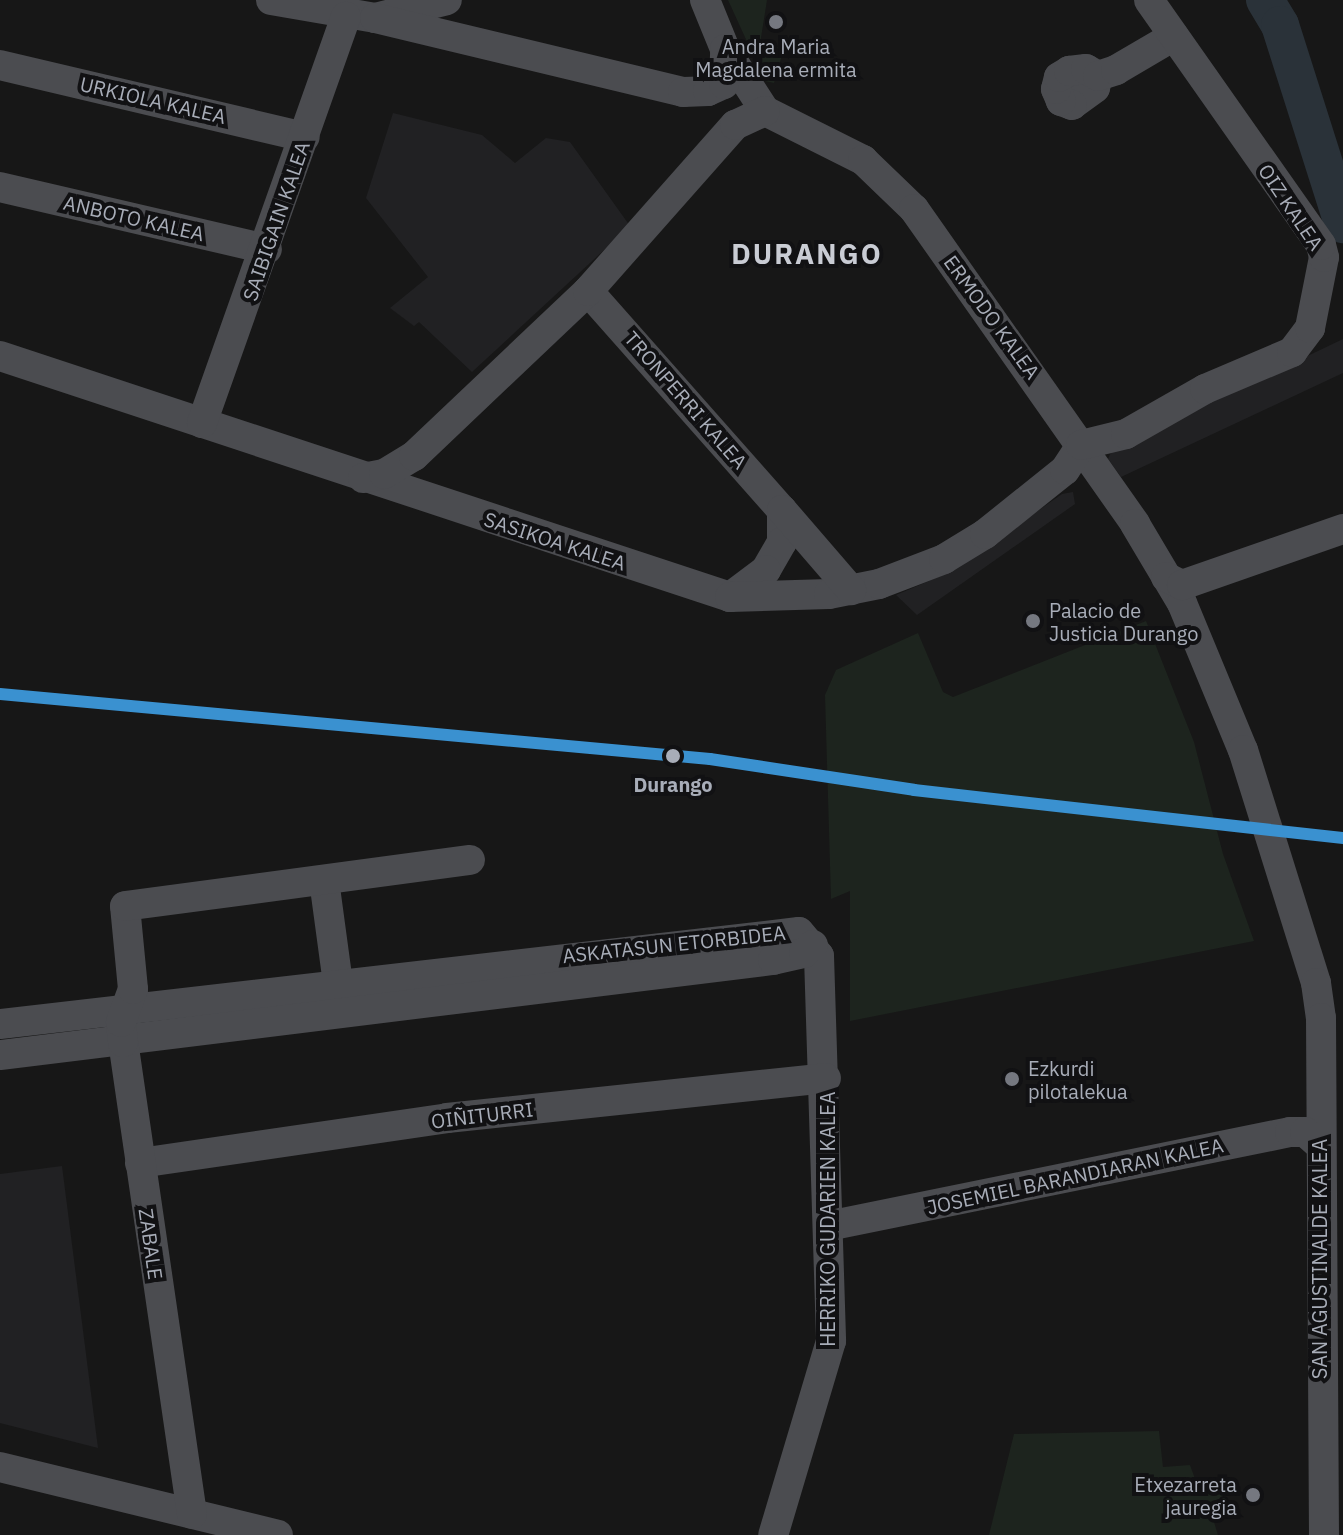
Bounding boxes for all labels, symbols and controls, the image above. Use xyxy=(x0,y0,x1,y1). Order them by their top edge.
marker: Andra Maria Magdalena ermita xyxy=(767,13,785,31)
place label: Andra Maria Magdalena ermita xyxy=(695,34,857,81)
street label: URKIOLA KALEA xyxy=(78,72,228,128)
street label: SAIBIGAIN KALEA xyxy=(237,138,315,304)
street label: OIZ KALEA xyxy=(1254,159,1328,255)
street label: ANBOTO KALEA xyxy=(61,190,207,246)
district label: DURANGO xyxy=(731,237,883,271)
street label: ERMODO KALEA xyxy=(939,250,1045,384)
street label: TRONPERRI KALEA xyxy=(620,326,752,474)
street label: SASIKOA KALEA xyxy=(481,507,629,575)
place label: Palacio de Justicia Durango xyxy=(1049,598,1198,645)
marker: Palacio de Justicia Durango xyxy=(1024,612,1042,630)
marker: Durango xyxy=(660,743,686,769)
place label: Durango xyxy=(633,772,713,796)
street label: ASKATASUN ETORBIDEA xyxy=(561,920,787,968)
place label: Ezkurdi pilotalekua xyxy=(1028,1056,1128,1103)
marker: Ezkurdi pilotalekua xyxy=(1003,1070,1021,1088)
street label: HERRIKO GUDARIEN KALEA xyxy=(815,1091,839,1347)
street label: OIÑITURRI xyxy=(430,1097,534,1133)
street label: JOSEMIEL BARANDIARAN KALEA xyxy=(925,1133,1225,1219)
street label: SAN AGUSTINALDE KALEA xyxy=(1307,1139,1331,1379)
street label: ZABALE xyxy=(134,1207,168,1281)
place label: Etxezarreta jauregia xyxy=(1134,1472,1237,1519)
marker: Etxezarreta jauregia xyxy=(1244,1486,1262,1504)

